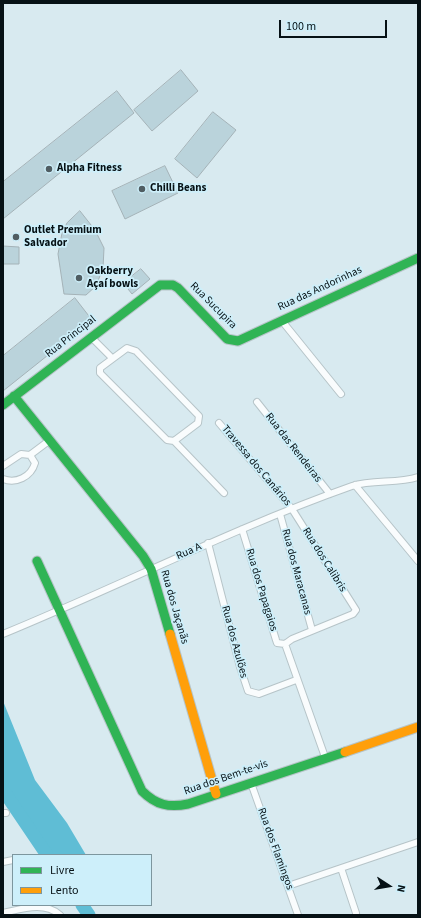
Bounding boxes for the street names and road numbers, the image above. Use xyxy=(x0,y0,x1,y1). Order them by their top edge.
street label: Rua das Andorinhas xyxy=(276,264,364,314)
street label: Rua Sucupira xyxy=(187,280,239,332)
street label: Rua Principal xyxy=(43,313,99,361)
street label: Rua das Rendeiras xyxy=(262,411,324,485)
street label: Travessa dos Canários xyxy=(218,423,294,509)
street label: Rua dos Calibris xyxy=(299,525,349,595)
street label: Rua dos Maracanas xyxy=(278,528,314,616)
street label: Rua A xyxy=(174,541,204,563)
street label: Rua dos Papagaios xyxy=(242,547,280,633)
street label: Rua dos Jaçanãs xyxy=(157,569,191,645)
street label: Rua dos Azulões xyxy=(218,604,250,680)
street label: Rua dos Bem-te-vis xyxy=(182,757,270,799)
street label: Rua dos Flamingos xyxy=(254,806,296,892)

